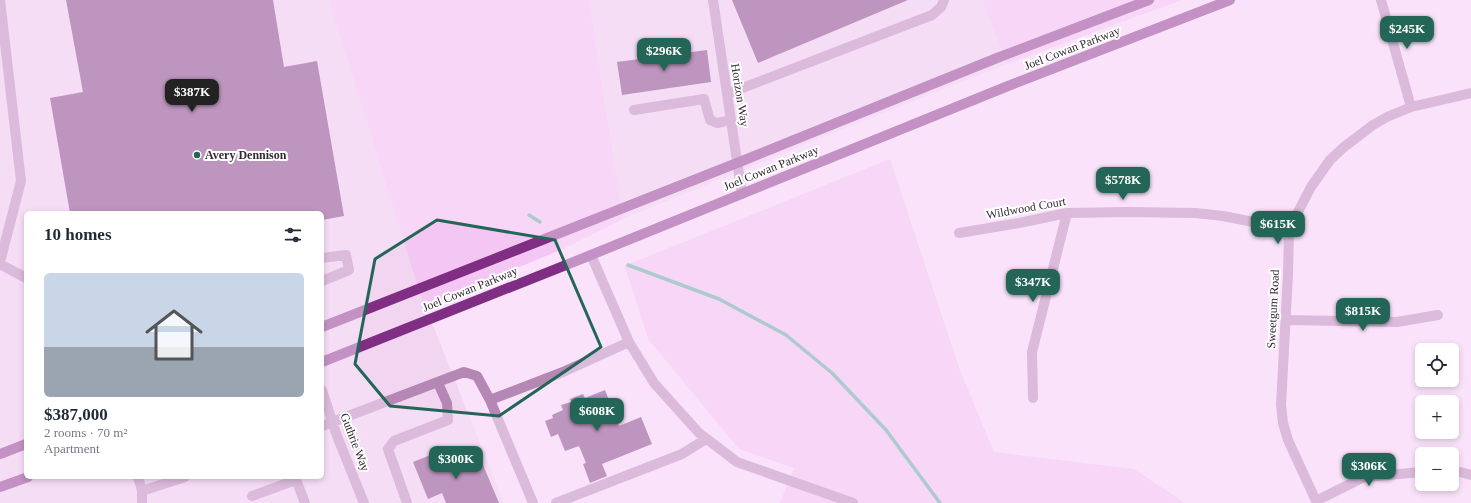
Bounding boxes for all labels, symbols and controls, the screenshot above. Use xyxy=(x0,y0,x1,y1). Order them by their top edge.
pin: $245K xyxy=(1379,16,1435,50)
text: $245K xyxy=(1389,21,1425,36)
street label: Joel Cowan Parkway xyxy=(1022,23,1122,73)
pin: $296K xyxy=(636,38,692,72)
text: $296K xyxy=(646,43,682,58)
street label: Horizon Way xyxy=(728,62,752,128)
pin: $387K xyxy=(164,79,220,113)
text: $387K xyxy=(174,84,210,99)
street label: Joel Cowan Parkway xyxy=(721,143,821,193)
place label: Avery Dennison xyxy=(205,148,287,162)
marker: Avery Dennison xyxy=(192,150,202,160)
pin: $578K xyxy=(1095,167,1151,201)
text: $578K xyxy=(1105,172,1141,187)
street label: Wildwood Court xyxy=(985,194,1068,222)
pin: $615K xyxy=(1250,211,1306,245)
text: $615K xyxy=(1260,216,1296,231)
icon: filters xyxy=(282,224,304,246)
text: 10 homes xyxy=(44,225,112,244)
street label: Joel Cowan Parkway xyxy=(420,264,520,314)
pin: $347K xyxy=(1005,269,1061,303)
street label: Sweetgum Road xyxy=(1264,269,1282,349)
text: $347K xyxy=(1015,274,1051,289)
pin: $815K xyxy=(1335,298,1391,332)
icon: home xyxy=(138,299,210,371)
text: $815K xyxy=(1345,303,1381,318)
map controls xyxy=(1415,343,1459,491)
button: locate xyxy=(1415,343,1459,387)
button: + xyxy=(1415,395,1459,439)
pin: $608K xyxy=(569,398,625,432)
text: $608K xyxy=(579,403,615,418)
text: $387,000 xyxy=(44,405,108,424)
street label: Guthrie Way xyxy=(338,411,372,473)
text: 2 rooms · 70 m² xyxy=(44,425,127,440)
text: Apartment xyxy=(44,441,100,456)
pin: $300K xyxy=(428,446,484,480)
button: − xyxy=(1415,447,1459,491)
text: $300K xyxy=(438,451,474,466)
pin: $306K xyxy=(1341,453,1397,487)
text: $306K xyxy=(1351,458,1387,473)

